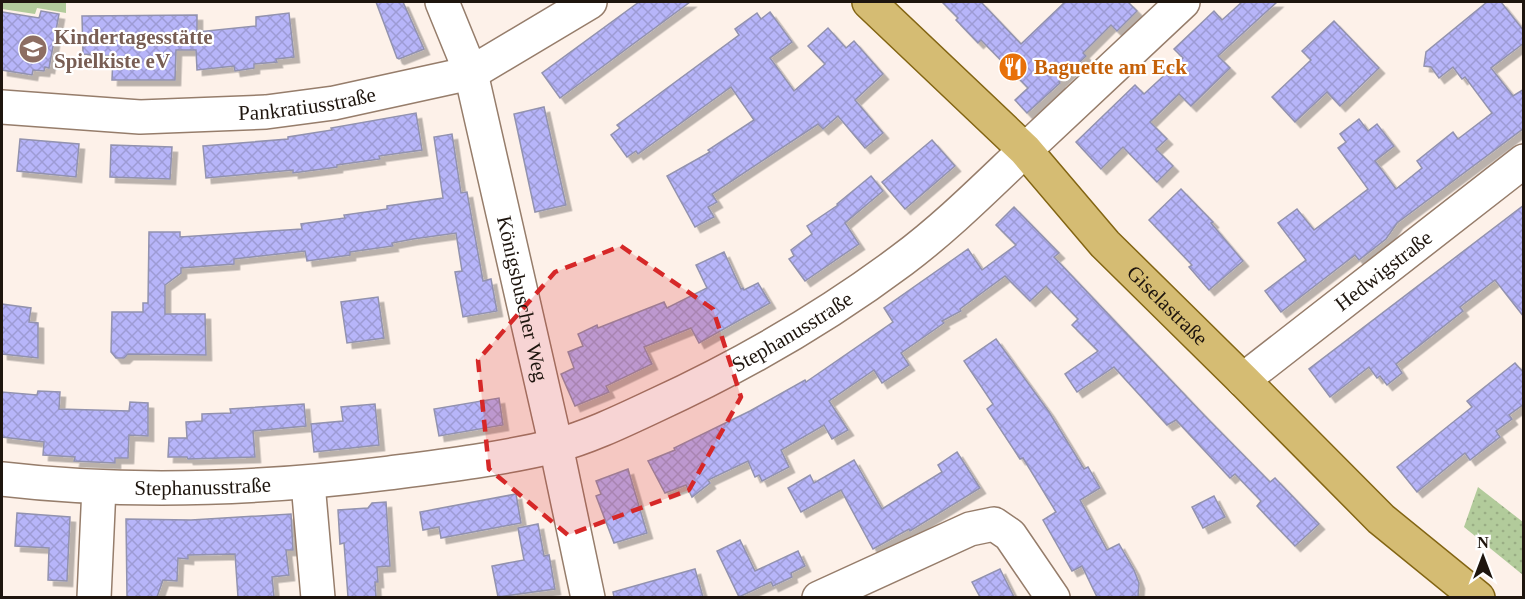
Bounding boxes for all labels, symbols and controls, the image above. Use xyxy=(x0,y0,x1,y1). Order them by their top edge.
place label: Kindertagesstätte Spielkiste eV xyxy=(54,25,213,73)
school or university icon: Kindertagesstätte Spielkiste eV xyxy=(17,33,49,65)
restaurant icon: Baguette am Eck xyxy=(997,51,1029,83)
place label: Baguette am Eck xyxy=(1034,55,1187,79)
street label: Pankratiusstraße xyxy=(238,82,378,125)
street label: Königsbuscher Weg xyxy=(492,214,553,384)
street label: Hedwigstraße xyxy=(1330,225,1437,316)
street label: Giselastraße xyxy=(1122,260,1213,350)
street label: Stephanusstraße xyxy=(728,287,857,377)
street label: Stephanusstraße xyxy=(134,472,272,500)
north arrow xyxy=(1453,527,1513,587)
text: N xyxy=(1477,534,1489,551)

